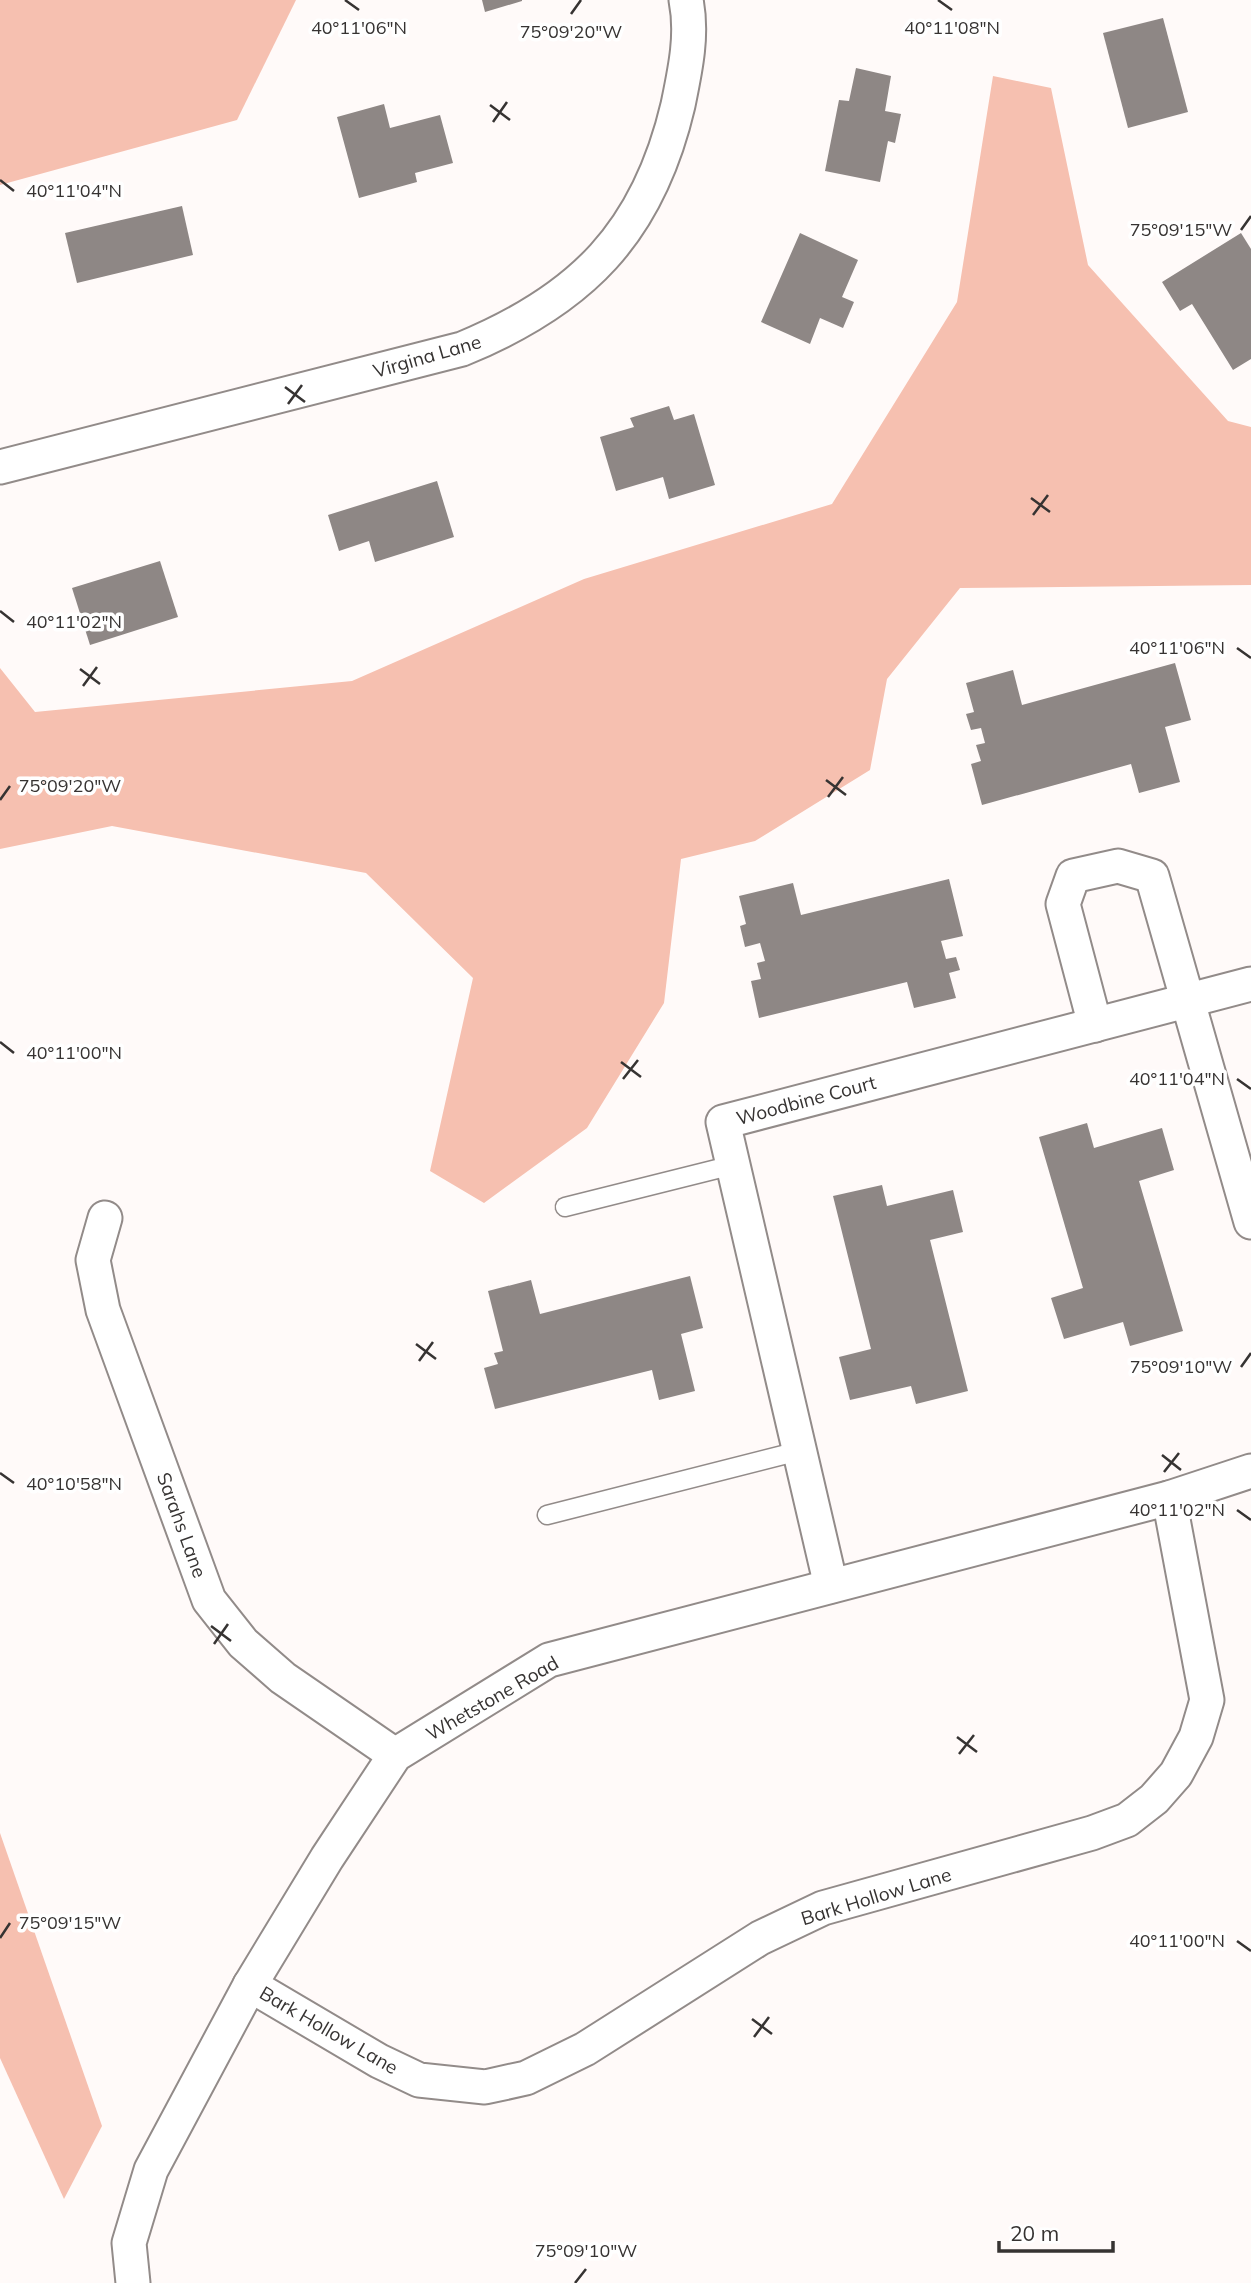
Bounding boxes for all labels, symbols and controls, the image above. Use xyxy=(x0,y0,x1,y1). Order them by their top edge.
text: 40°11'06"N xyxy=(311,16,407,39)
text: 40°11'08"N xyxy=(904,16,1000,39)
text: 75°09'20"W xyxy=(520,20,622,43)
text: 40°11'04"N xyxy=(26,179,122,202)
text: 75°09'15"W xyxy=(1130,218,1232,241)
street label: Virgina Lane xyxy=(370,329,484,383)
text: 40°11'02"N xyxy=(26,610,122,633)
text: 40°11'06"N xyxy=(1129,636,1225,659)
text: 75°09'20"W xyxy=(19,774,121,797)
text: 40°11'00"N xyxy=(26,1041,122,1064)
text: 40°11'04"N xyxy=(1129,1067,1225,1090)
street label: Woodbine Court xyxy=(734,1070,879,1130)
text: 75°09'10"W xyxy=(1130,1355,1232,1378)
street label: Sarahs Lane xyxy=(152,1469,212,1581)
text: 40°10'58"N xyxy=(26,1472,122,1495)
text: 40°11'02"N xyxy=(1129,1498,1225,1521)
street label: Whetstone Road xyxy=(421,1650,563,1746)
street label: Bark Hollow Lane xyxy=(798,1862,954,1930)
text: 75°09'15"W xyxy=(19,1911,121,1934)
text: 40°11'00"N xyxy=(1129,1929,1225,1952)
street label: Bark Hollow Lane xyxy=(256,1981,402,2079)
scale bar xyxy=(999,2210,1113,2254)
text: 20 m xyxy=(1010,2220,1059,2246)
text: 75°09'10"W xyxy=(535,2239,637,2262)

